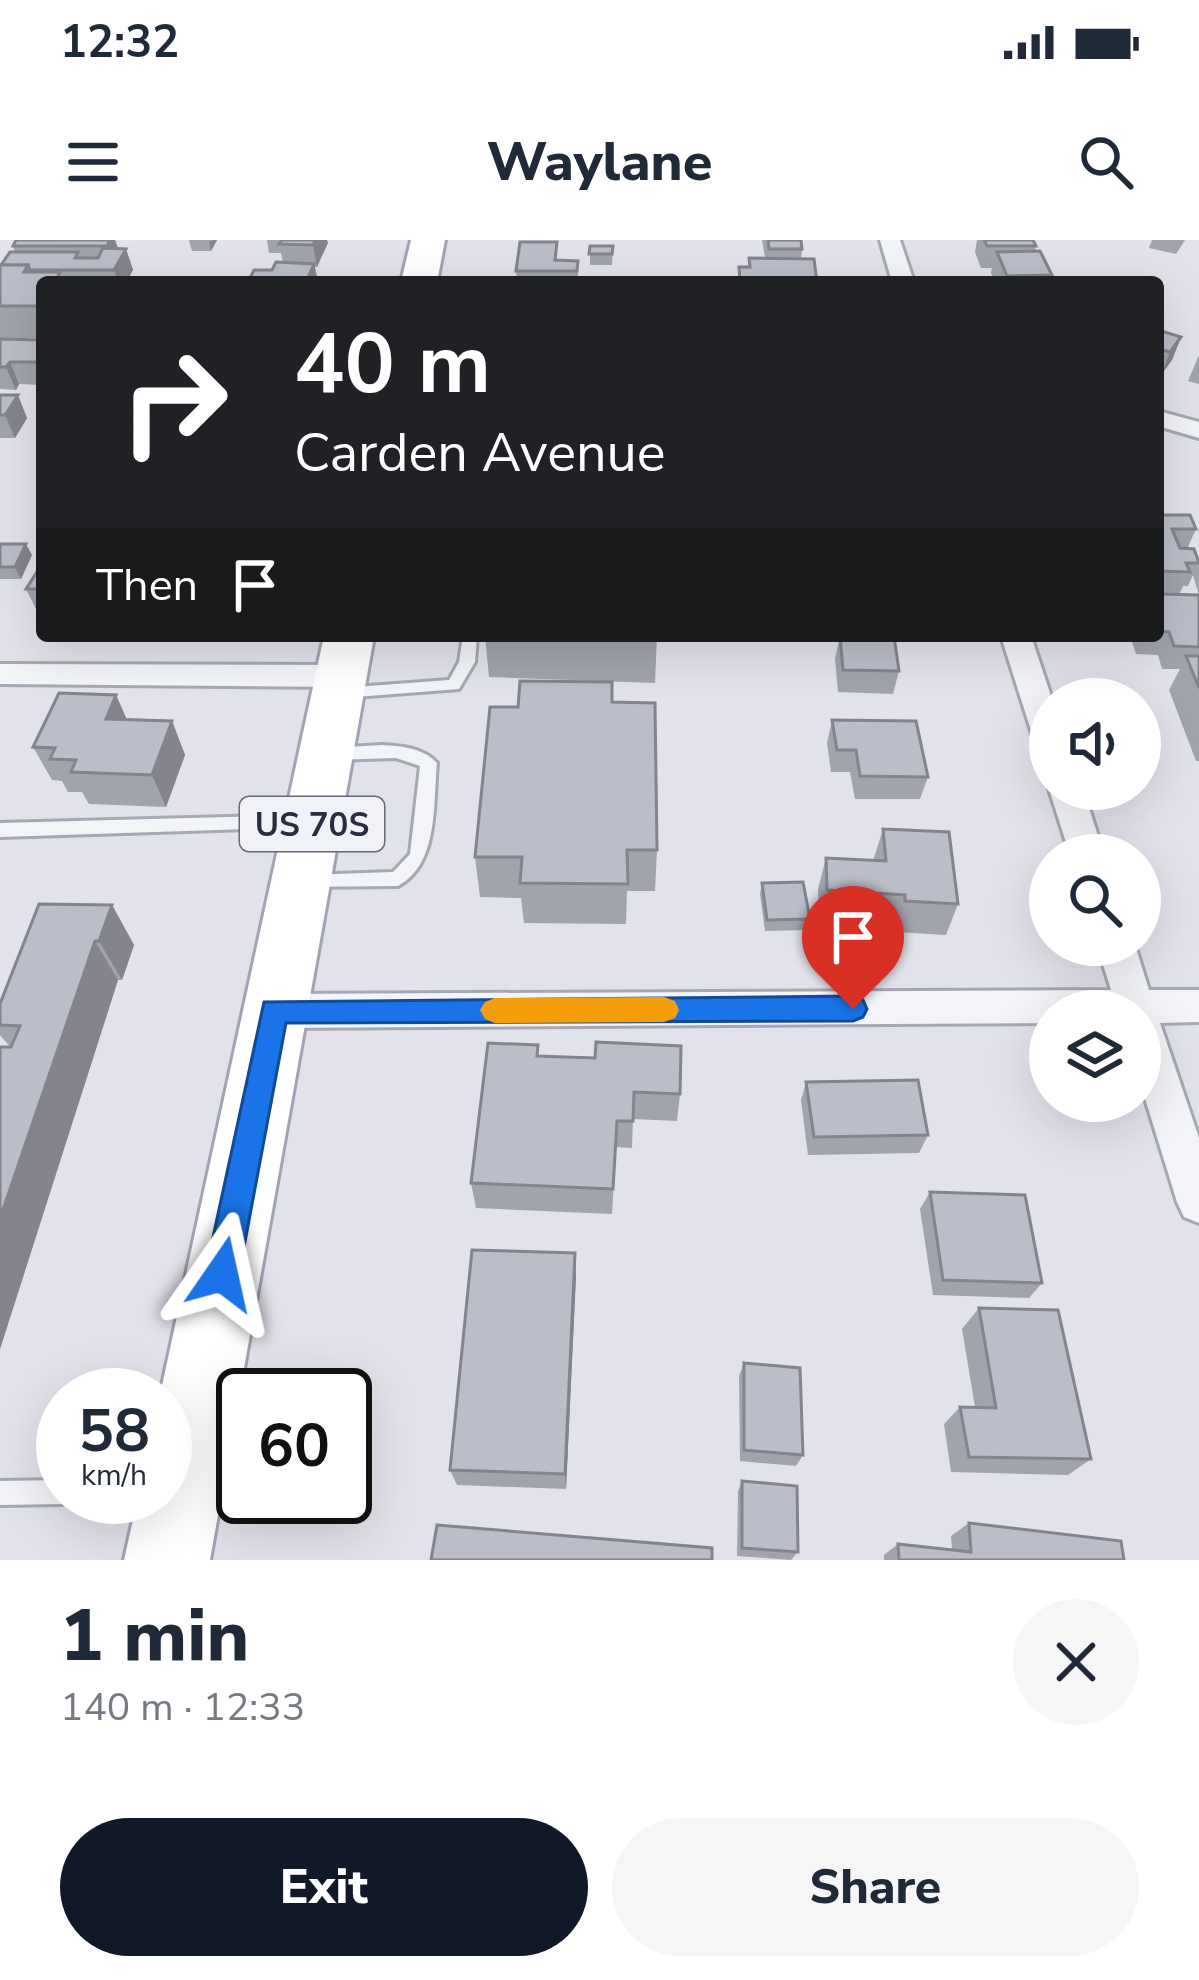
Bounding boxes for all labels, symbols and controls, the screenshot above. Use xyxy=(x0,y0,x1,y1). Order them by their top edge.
text: 12:32 xyxy=(60,12,179,73)
text: Waylane xyxy=(487,125,712,199)
icon: menu xyxy=(60,129,126,195)
icon: search xyxy=(1073,129,1139,195)
text: 40 m xyxy=(294,307,491,422)
icon: right xyxy=(96,324,252,480)
text: Carden Avenue xyxy=(294,416,666,490)
icon: arrive xyxy=(222,552,288,618)
text: Then xyxy=(96,555,198,616)
map controls xyxy=(1029,678,1161,1122)
button: sound xyxy=(1029,678,1161,810)
road number: US 70S xyxy=(240,797,384,851)
button: search xyxy=(1029,834,1161,966)
pin xyxy=(802,886,904,1009)
icon: arrive xyxy=(820,904,886,970)
button: layers xyxy=(1029,990,1161,1122)
position arrow xyxy=(159,1211,285,1337)
speed limit sign: 60 xyxy=(216,1368,372,1524)
text: 58 xyxy=(78,1390,150,1472)
text: km/h xyxy=(81,1455,147,1496)
text: 1 min xyxy=(60,1587,249,1685)
button: close xyxy=(1013,1599,1139,1725)
text: 140 m · 12:33 xyxy=(60,1681,305,1734)
button: Exit xyxy=(60,1818,588,1956)
button: Share xyxy=(612,1818,1139,1956)

